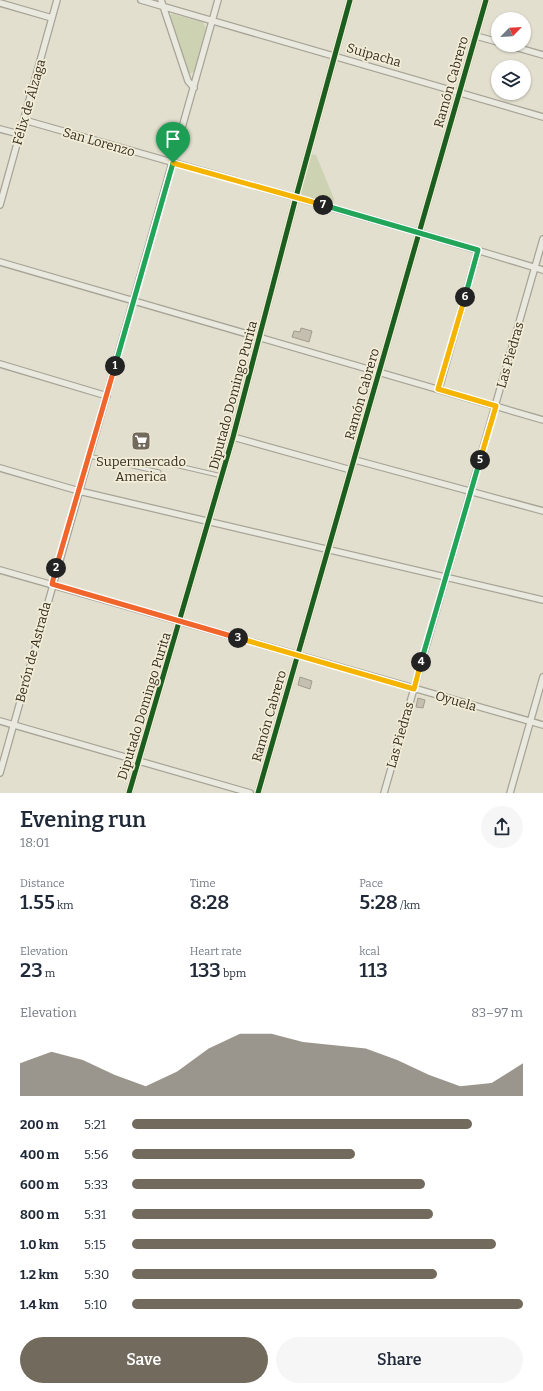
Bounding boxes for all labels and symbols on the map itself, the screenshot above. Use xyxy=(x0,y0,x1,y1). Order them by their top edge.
north arrow xyxy=(491,12,531,52)
street label: Ramón Cabrero xyxy=(431,35,471,129)
street label: Suipacha xyxy=(345,40,403,70)
street label: Félix de Álzaga xyxy=(10,57,48,147)
pin xyxy=(156,122,190,163)
street label: San Lorenzo xyxy=(61,125,137,159)
pin: 7 xyxy=(313,195,333,215)
pin: 6 xyxy=(455,287,475,307)
street label: Diputado Domingo Purita xyxy=(206,319,260,471)
street label: Las Piedras xyxy=(493,320,527,390)
street label: Ramón Cabrero xyxy=(342,347,382,441)
pin: 1 xyxy=(105,356,125,376)
supermarket icon: Supermercado America xyxy=(130,430,152,452)
pin: 5 xyxy=(470,450,490,470)
place label: Supermercado America xyxy=(96,454,186,484)
pin: 2 xyxy=(46,558,66,578)
street label: Berón de Astrada xyxy=(12,600,54,704)
pin: 3 xyxy=(228,628,248,648)
street label: Diputado Domingo Purita xyxy=(114,630,174,782)
pin: 4 xyxy=(411,652,431,672)
street label: Ramón Cabrero xyxy=(249,669,289,763)
street label: Oyuela xyxy=(434,688,478,714)
street label: Las Piedras xyxy=(383,700,417,770)

